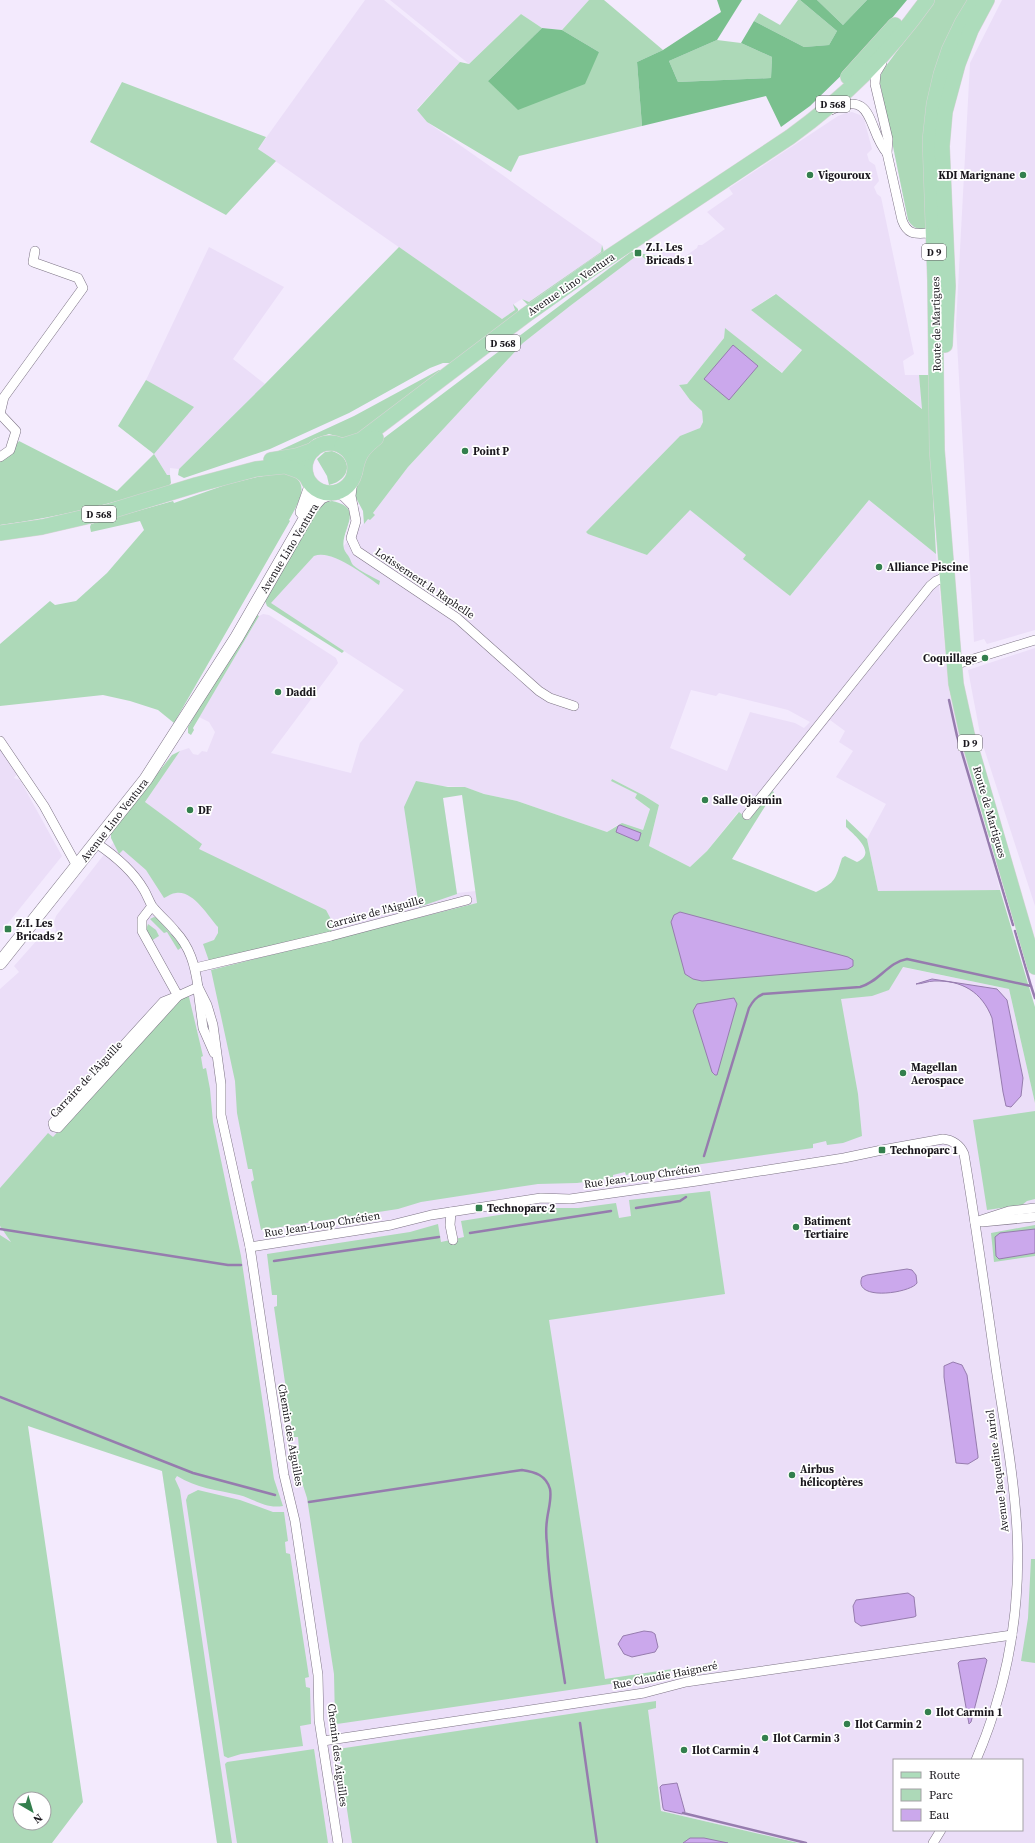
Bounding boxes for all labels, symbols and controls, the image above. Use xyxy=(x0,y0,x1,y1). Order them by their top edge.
road number: D 568 xyxy=(816,96,850,112)
place label: Vigouroux xyxy=(818,168,871,183)
place label: KDI Marignane xyxy=(938,168,1015,183)
marker: Vigouroux xyxy=(805,170,815,180)
marker: KDI Marignane xyxy=(1018,170,1028,180)
place label: Z.I. Les Bricads 1 xyxy=(646,240,693,268)
road number: D 9 xyxy=(922,244,946,260)
marker: Z.I. Les Bricads 1 xyxy=(633,248,643,258)
street label: Avenue Lino Ventura xyxy=(525,249,618,319)
street label: Route de Martigues xyxy=(928,276,945,372)
road number: D 568 xyxy=(486,335,520,351)
place label: Point P xyxy=(473,444,509,459)
marker: Point P xyxy=(460,446,470,456)
street label: Avenue Lino Ventura xyxy=(257,500,322,596)
road number: D 568 xyxy=(82,506,116,522)
street label: Lotissement la Raphelle xyxy=(372,544,478,623)
place label: Alliance Piscine xyxy=(887,560,968,575)
marker: Alliance Piscine xyxy=(874,562,884,572)
place label: Coquillage xyxy=(923,651,977,666)
marker: Coquillage xyxy=(980,653,990,663)
place label: Daddi xyxy=(286,685,317,700)
marker: Daddi xyxy=(273,687,283,697)
road number: D 9 xyxy=(958,735,982,751)
street label: Route de Martigues xyxy=(969,764,1010,860)
street label: Avenue Lino Ventura xyxy=(77,775,152,865)
place label: Salle Ojasmin xyxy=(713,793,782,808)
marker: Salle Ojasmin xyxy=(700,795,710,805)
place label: DF xyxy=(198,803,213,818)
marker: DF xyxy=(185,805,195,815)
street label: Carraire de l'Aiguille xyxy=(325,892,426,933)
place label: Z.I. Les Bricads 2 xyxy=(16,916,63,944)
marker: Z.I. Les Bricads 2 xyxy=(3,924,13,934)
street label: Carraire de l'Aiguille xyxy=(47,1037,126,1121)
place label: Magellan Aerospace xyxy=(911,1060,964,1088)
marker: Magellan Aerospace xyxy=(898,1068,908,1078)
place label: Technoparc 1 xyxy=(890,1143,958,1158)
marker: Technoparc 1 xyxy=(877,1145,887,1155)
street label: Rue Jean-Loup Chrétien xyxy=(583,1161,701,1192)
place label: Technoparc 2 xyxy=(487,1201,555,1216)
marker: Technoparc 2 xyxy=(474,1203,484,1213)
street label: Rue Jean-Loup Chrétien xyxy=(263,1208,381,1241)
place label: Batiment Tertiaire xyxy=(804,1214,852,1242)
marker: Batiment Tertiaire xyxy=(791,1222,801,1232)
street label: Chemin des Aiguilles xyxy=(274,1383,307,1488)
street label: Avenue Jacqueline Auriol xyxy=(983,1409,1012,1533)
place label: Airbus hélicoptères xyxy=(800,1462,863,1490)
marker: Airbus hélicoptères xyxy=(787,1470,797,1480)
street label: Rue Claudie Haigneré xyxy=(611,1658,719,1693)
street label: Chemin des Aiguilles xyxy=(324,1703,351,1808)
place label: Ilot Carmin 1 xyxy=(936,1705,1003,1720)
marker: Ilot Carmin 1 xyxy=(923,1707,933,1717)
place label: Ilot Carmin 2 xyxy=(855,1717,922,1732)
marker: Ilot Carmin 2 xyxy=(842,1719,852,1729)
place label: Ilot Carmin 3 xyxy=(773,1731,840,1746)
marker: Ilot Carmin 3 xyxy=(760,1733,770,1743)
place label: Ilot Carmin 4 xyxy=(692,1743,759,1758)
marker: Ilot Carmin 4 xyxy=(679,1745,689,1755)
legend xyxy=(893,1759,1023,1831)
text: Route xyxy=(929,1767,960,1783)
text: Parc xyxy=(929,1787,953,1803)
north arrow xyxy=(12,1791,52,1831)
text: Eau xyxy=(929,1807,949,1823)
text: N xyxy=(30,1810,46,1827)

